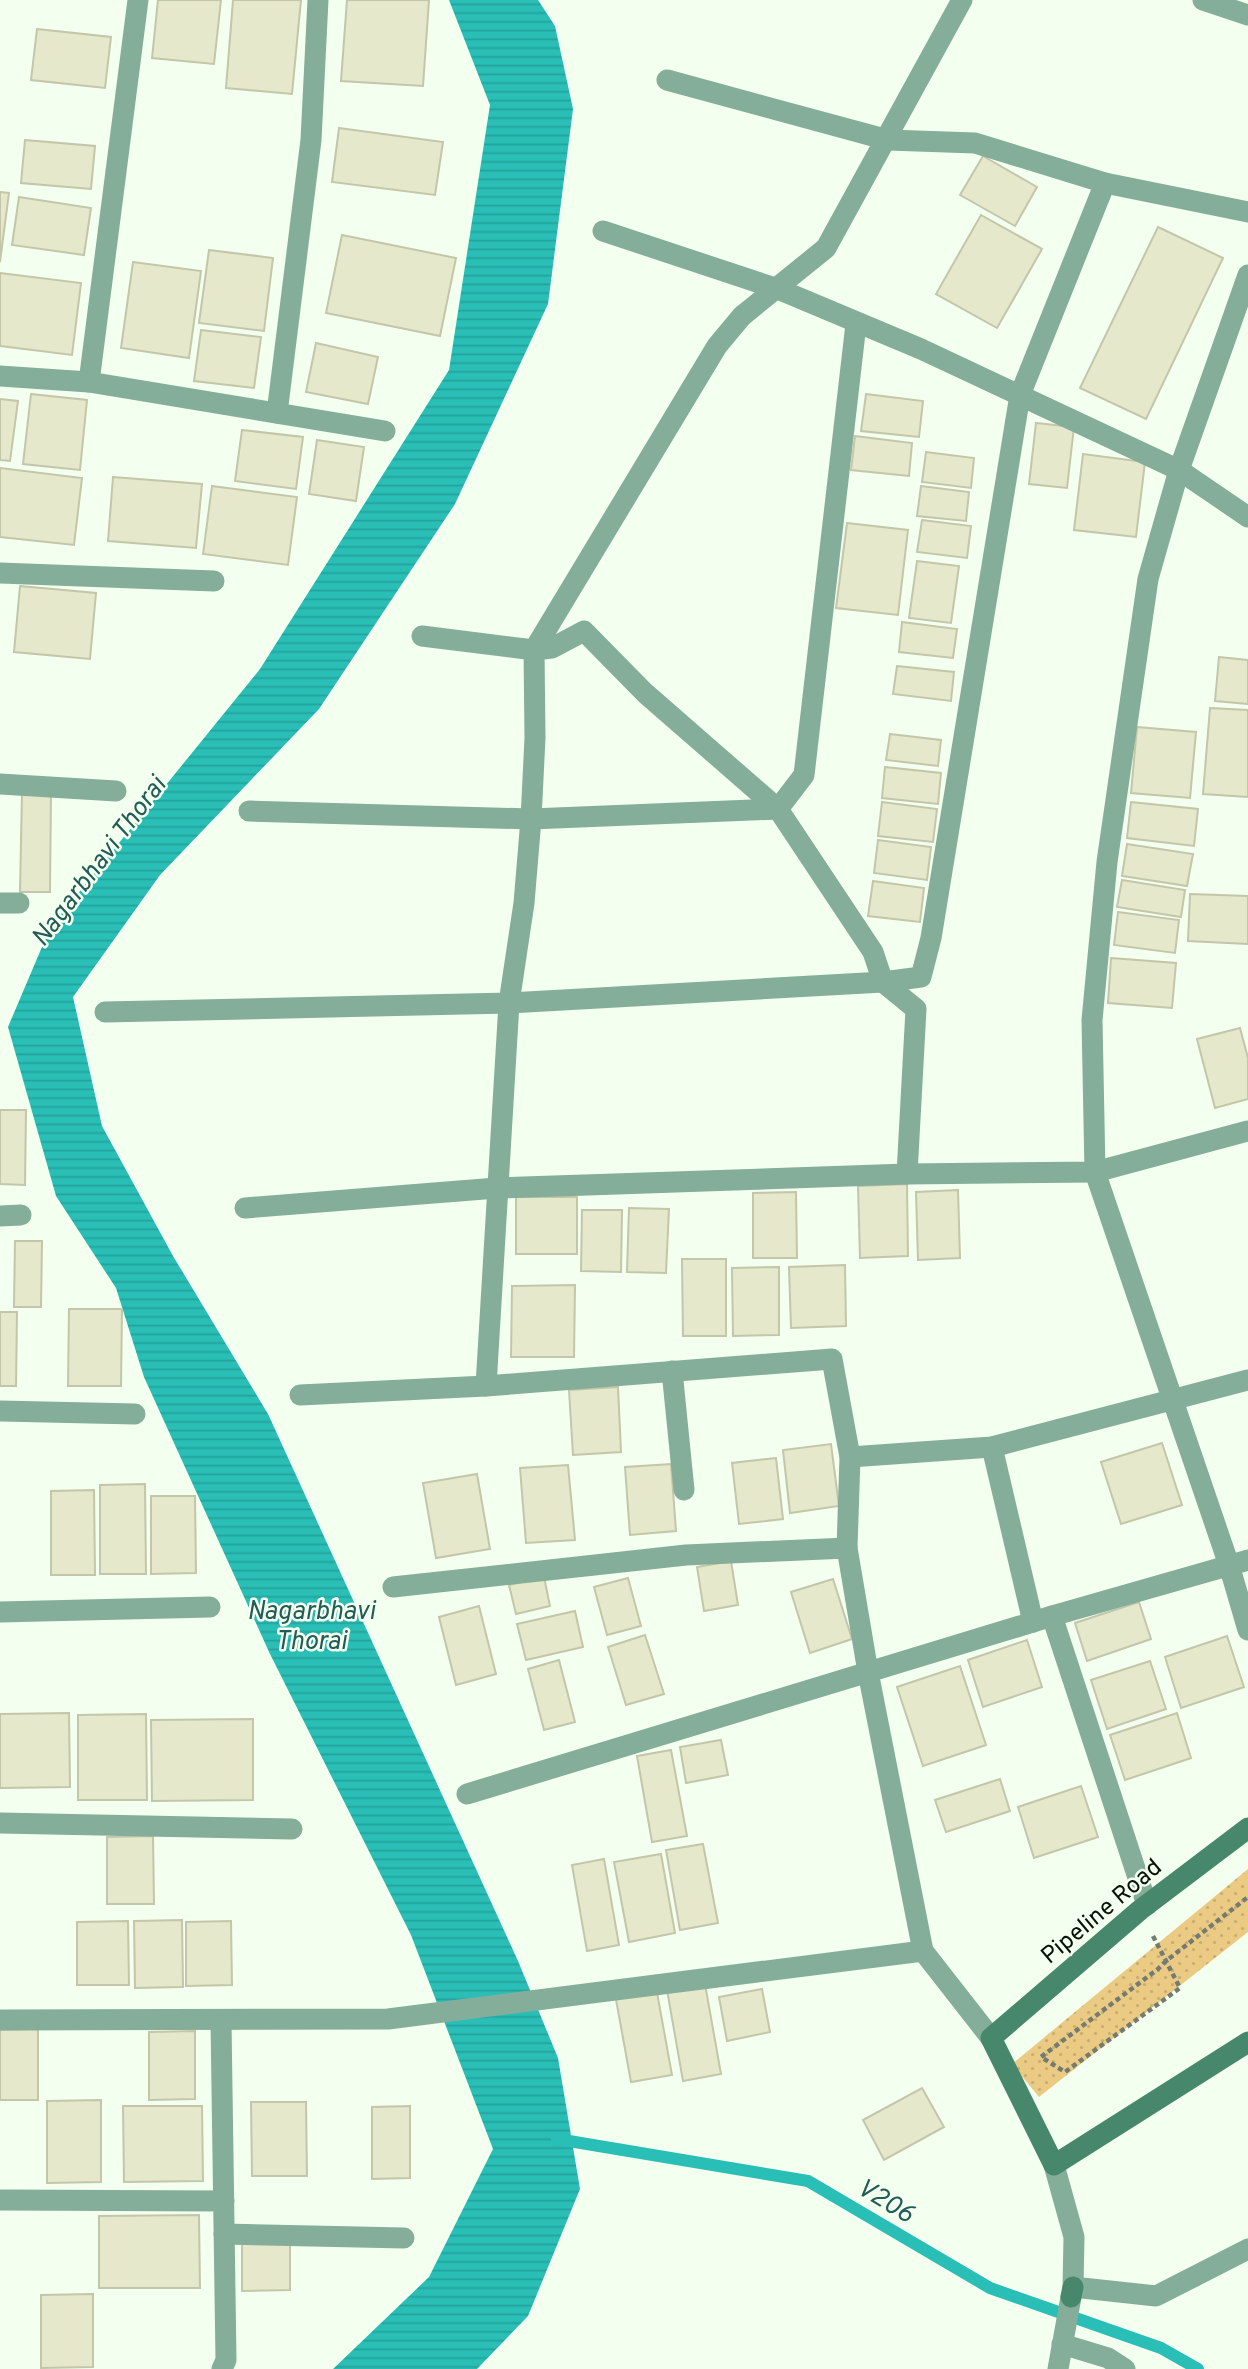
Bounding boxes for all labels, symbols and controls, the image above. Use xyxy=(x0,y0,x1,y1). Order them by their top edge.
water label: Nagarbhavi Thorai xyxy=(25,770,176,954)
water label: Nagarbhavi Thorai xyxy=(247,1596,377,1659)
street label: Pipeline Road xyxy=(1036,1853,1169,1972)
water label: V206 xyxy=(850,2172,920,2232)

